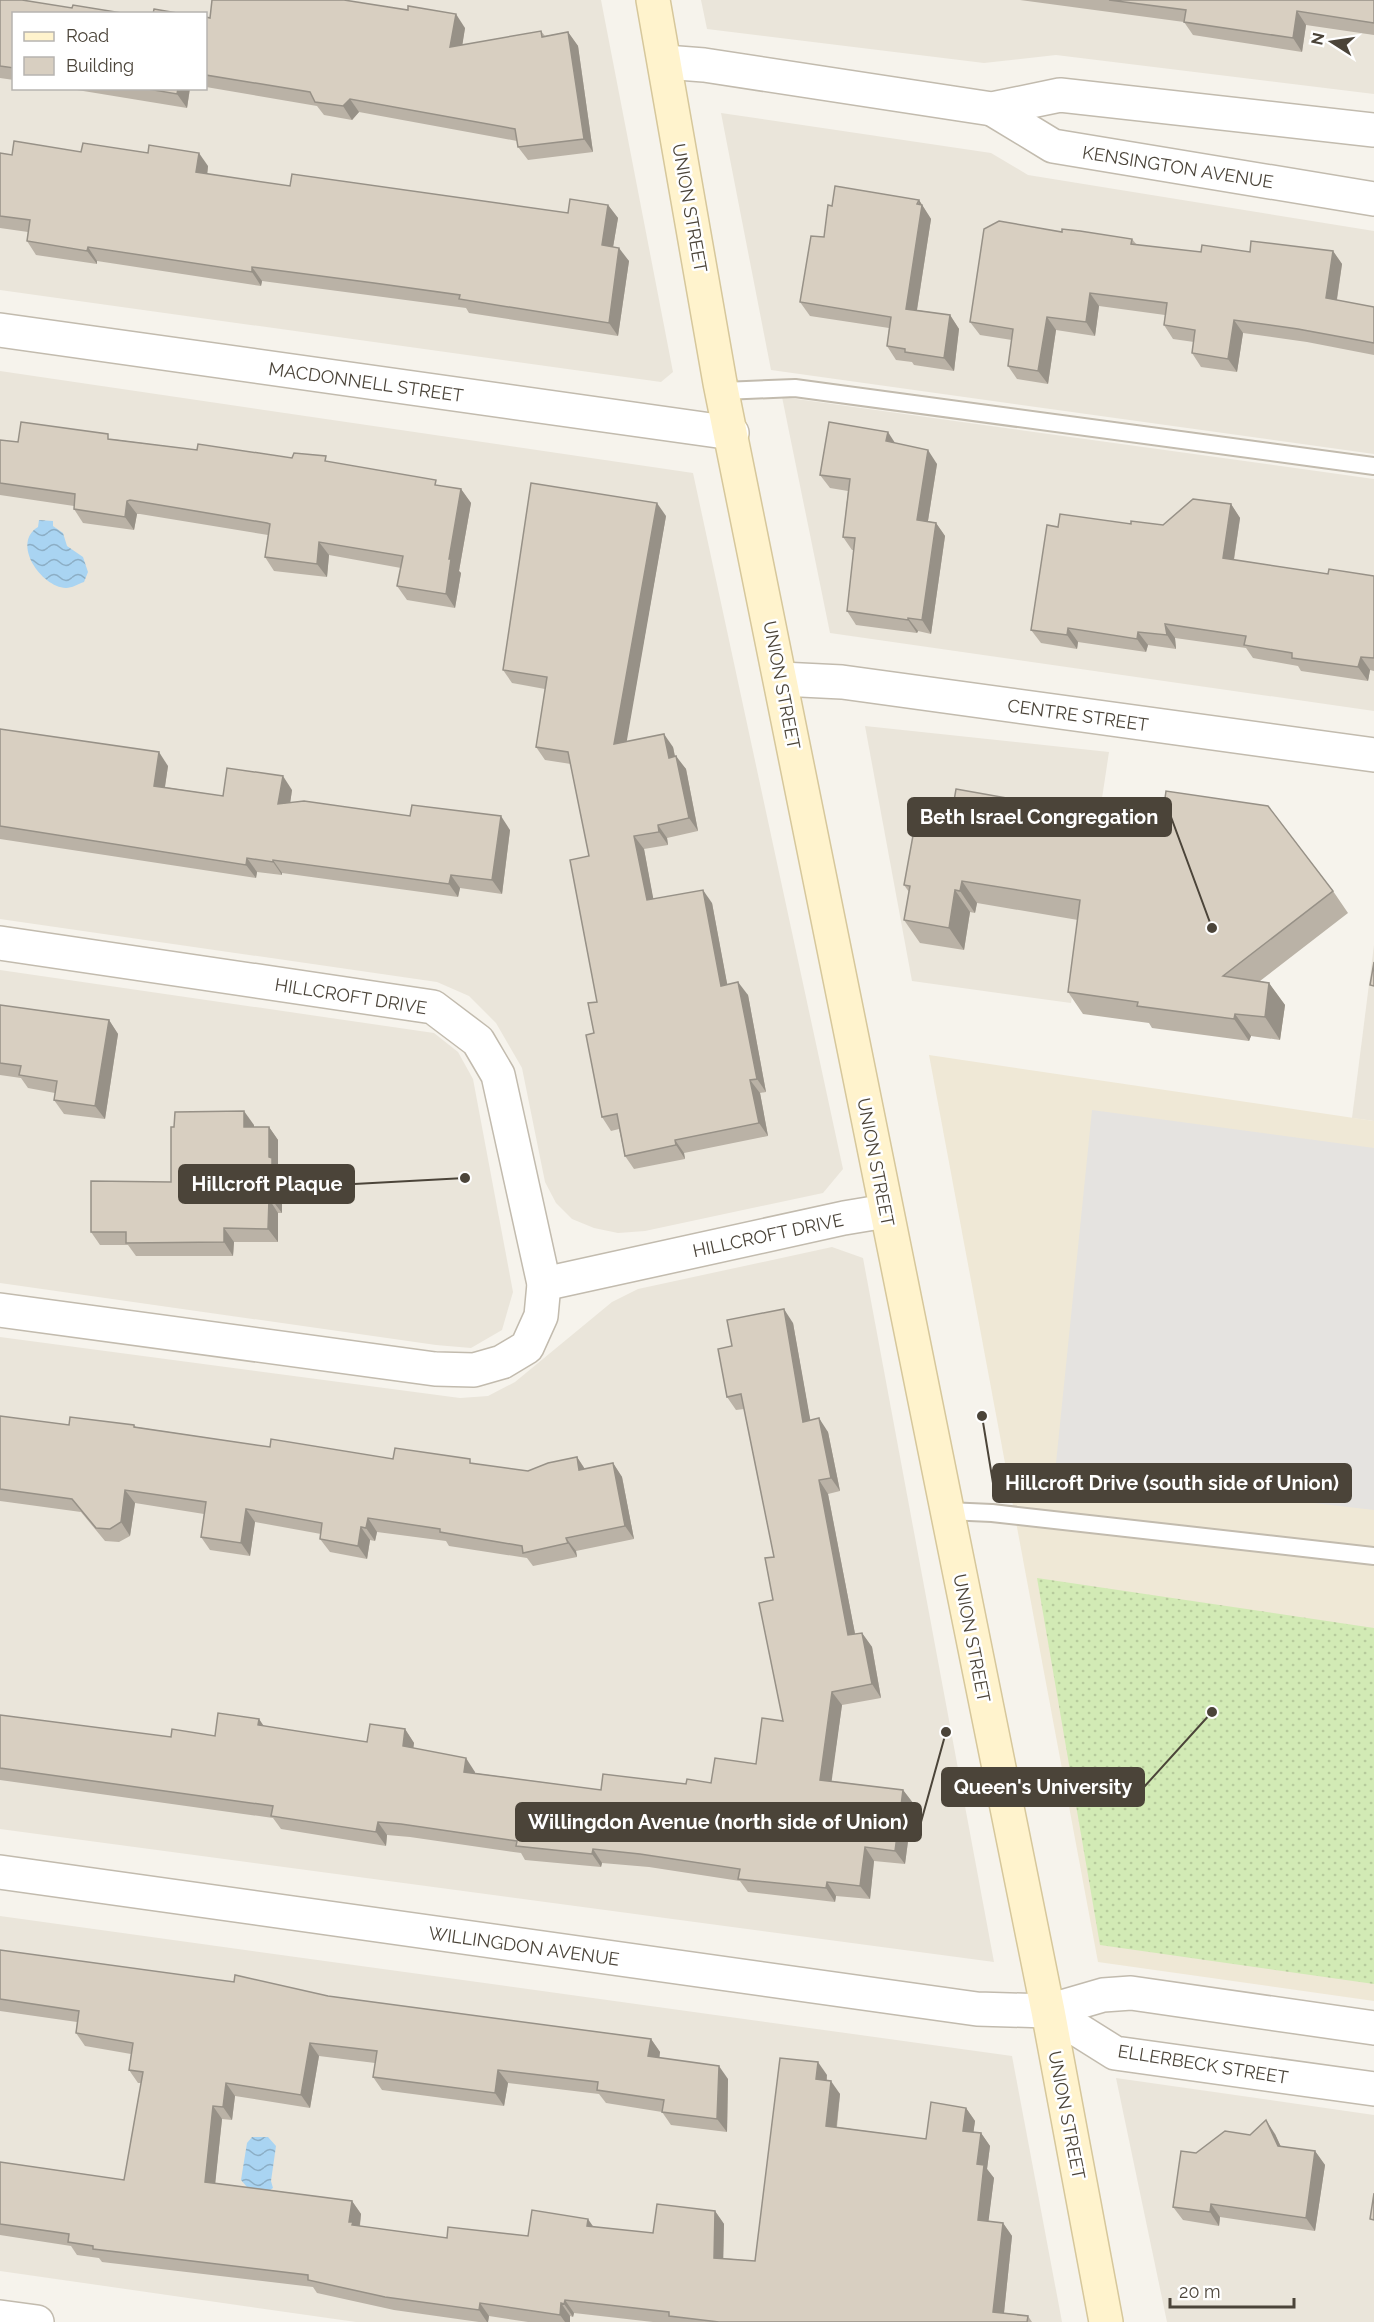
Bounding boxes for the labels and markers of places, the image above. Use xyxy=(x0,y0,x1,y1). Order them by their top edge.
callout: Beth Israel Congregation xyxy=(908,798,1171,836)
callout: Hillcroft Plaque xyxy=(179,1165,354,1203)
callout: Hillcroft Drive (south side of Union) xyxy=(993,1464,1351,1502)
callout: Queen's University xyxy=(942,1768,1144,1806)
callout: Willingdon Avenue (north side of Union) xyxy=(516,1803,921,1841)

